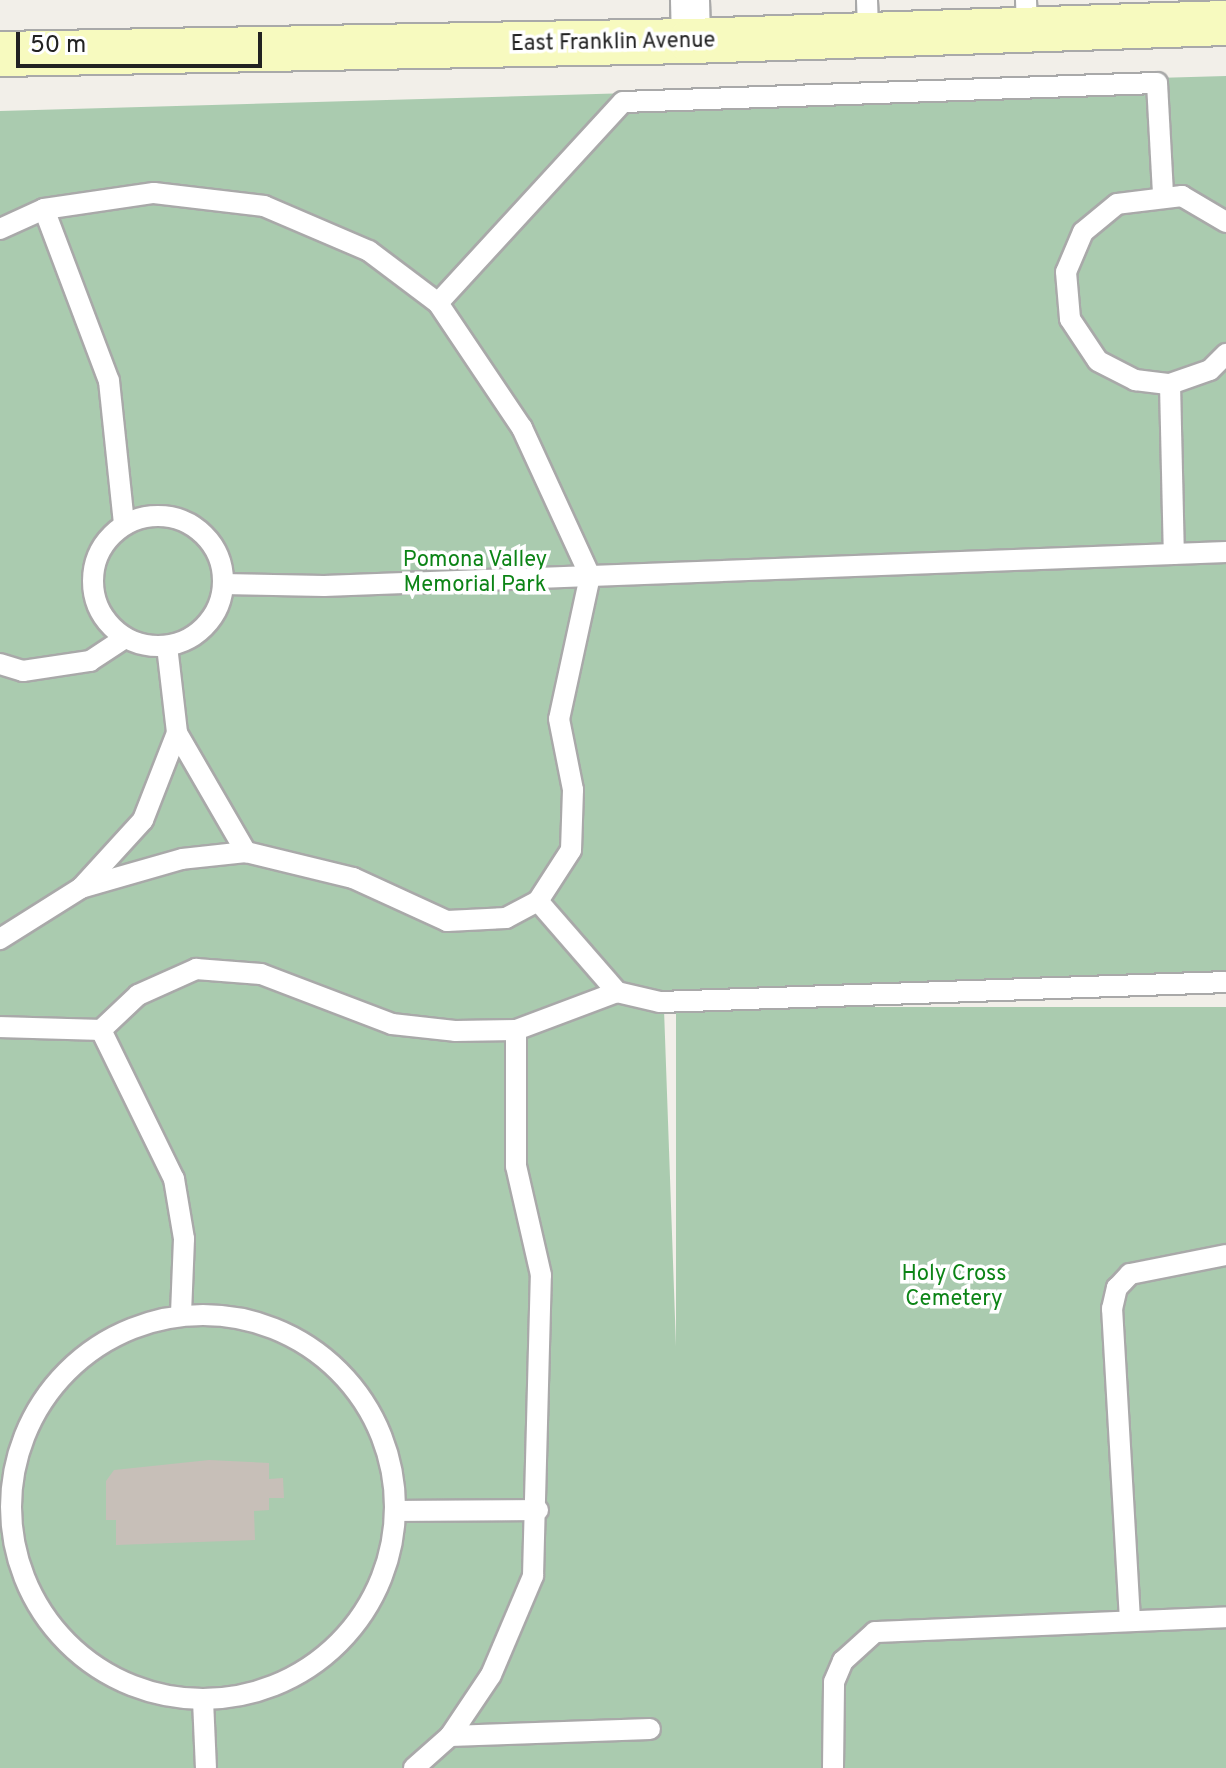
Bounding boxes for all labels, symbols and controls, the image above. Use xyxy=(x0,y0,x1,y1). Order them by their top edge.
scale bar xyxy=(20,16,266,66)
street label: East Franklin Avenue xyxy=(510,28,716,58)
text: 50 m xyxy=(30,31,86,61)
park label: Pomona Valley Memorial Park xyxy=(402,547,548,598)
park label: Holy Cross Cemetery xyxy=(901,1261,1007,1312)

